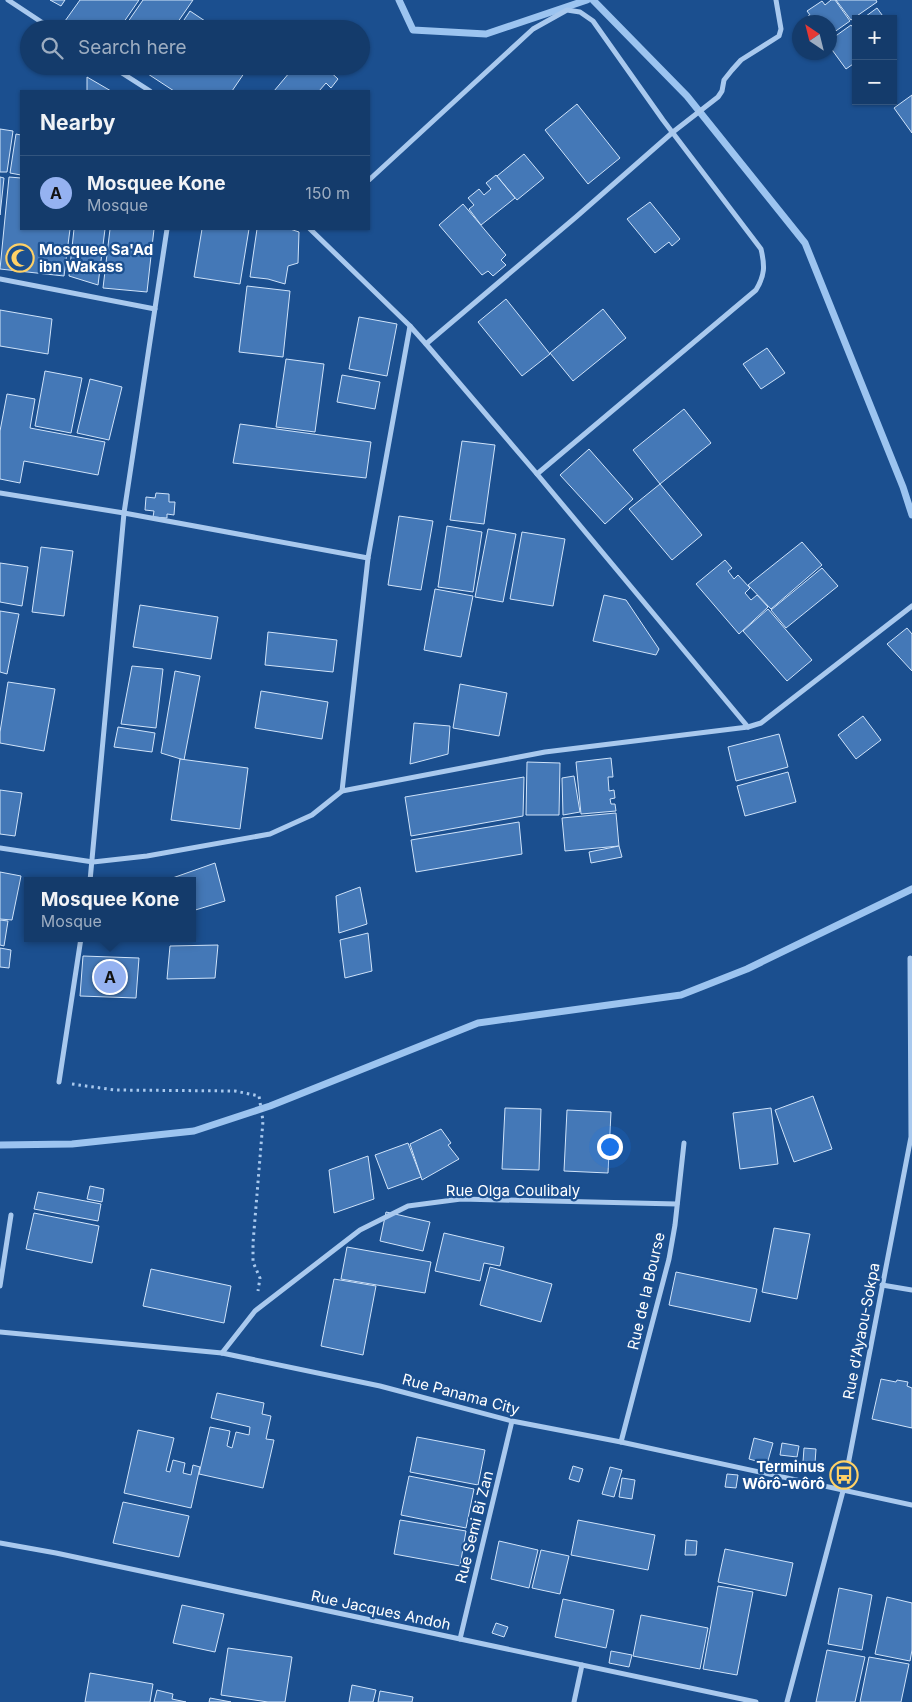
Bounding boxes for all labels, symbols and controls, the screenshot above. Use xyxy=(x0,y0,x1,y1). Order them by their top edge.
north arrow xyxy=(792,15,837,60)
map controls xyxy=(852,15,897,105)
button: + xyxy=(852,15,897,60)
search box xyxy=(20,20,370,75)
icon: search xyxy=(38,34,66,62)
text: Search here xyxy=(78,36,187,59)
button: − xyxy=(852,60,897,105)
text: Nearby xyxy=(40,110,115,135)
text: Mosquee Kone xyxy=(87,172,226,195)
text: A xyxy=(50,183,62,203)
text: 150 m xyxy=(305,183,350,203)
text: Mosque xyxy=(87,195,148,215)
place label: Mosquee Sa'Ad ibn Wakass xyxy=(39,240,153,276)
mosque icon: Mosquee Sa'Ad ibn Wakass xyxy=(5,243,35,273)
popup xyxy=(24,877,196,942)
text: Mosquee Kone xyxy=(41,888,179,911)
text: Mosque xyxy=(41,911,102,931)
pin: A xyxy=(94,958,126,996)
your location xyxy=(597,1134,623,1160)
street label: Rue Olga Coulibaly xyxy=(446,1181,581,1200)
street label: Rue de la Bourse xyxy=(623,1230,669,1352)
street label: Rue d'Ayaou-Sokpa xyxy=(838,1261,884,1401)
street label: Rue Panama City xyxy=(400,1369,522,1419)
place label: Terminus Wôrô-wôrô xyxy=(742,1457,825,1493)
bus stop icon: Terminus Wôrô-wôrô xyxy=(829,1460,859,1490)
street label: Rue Semi Bi Zan xyxy=(451,1469,497,1585)
street label: Rue Jacques Andoh xyxy=(309,1586,453,1634)

